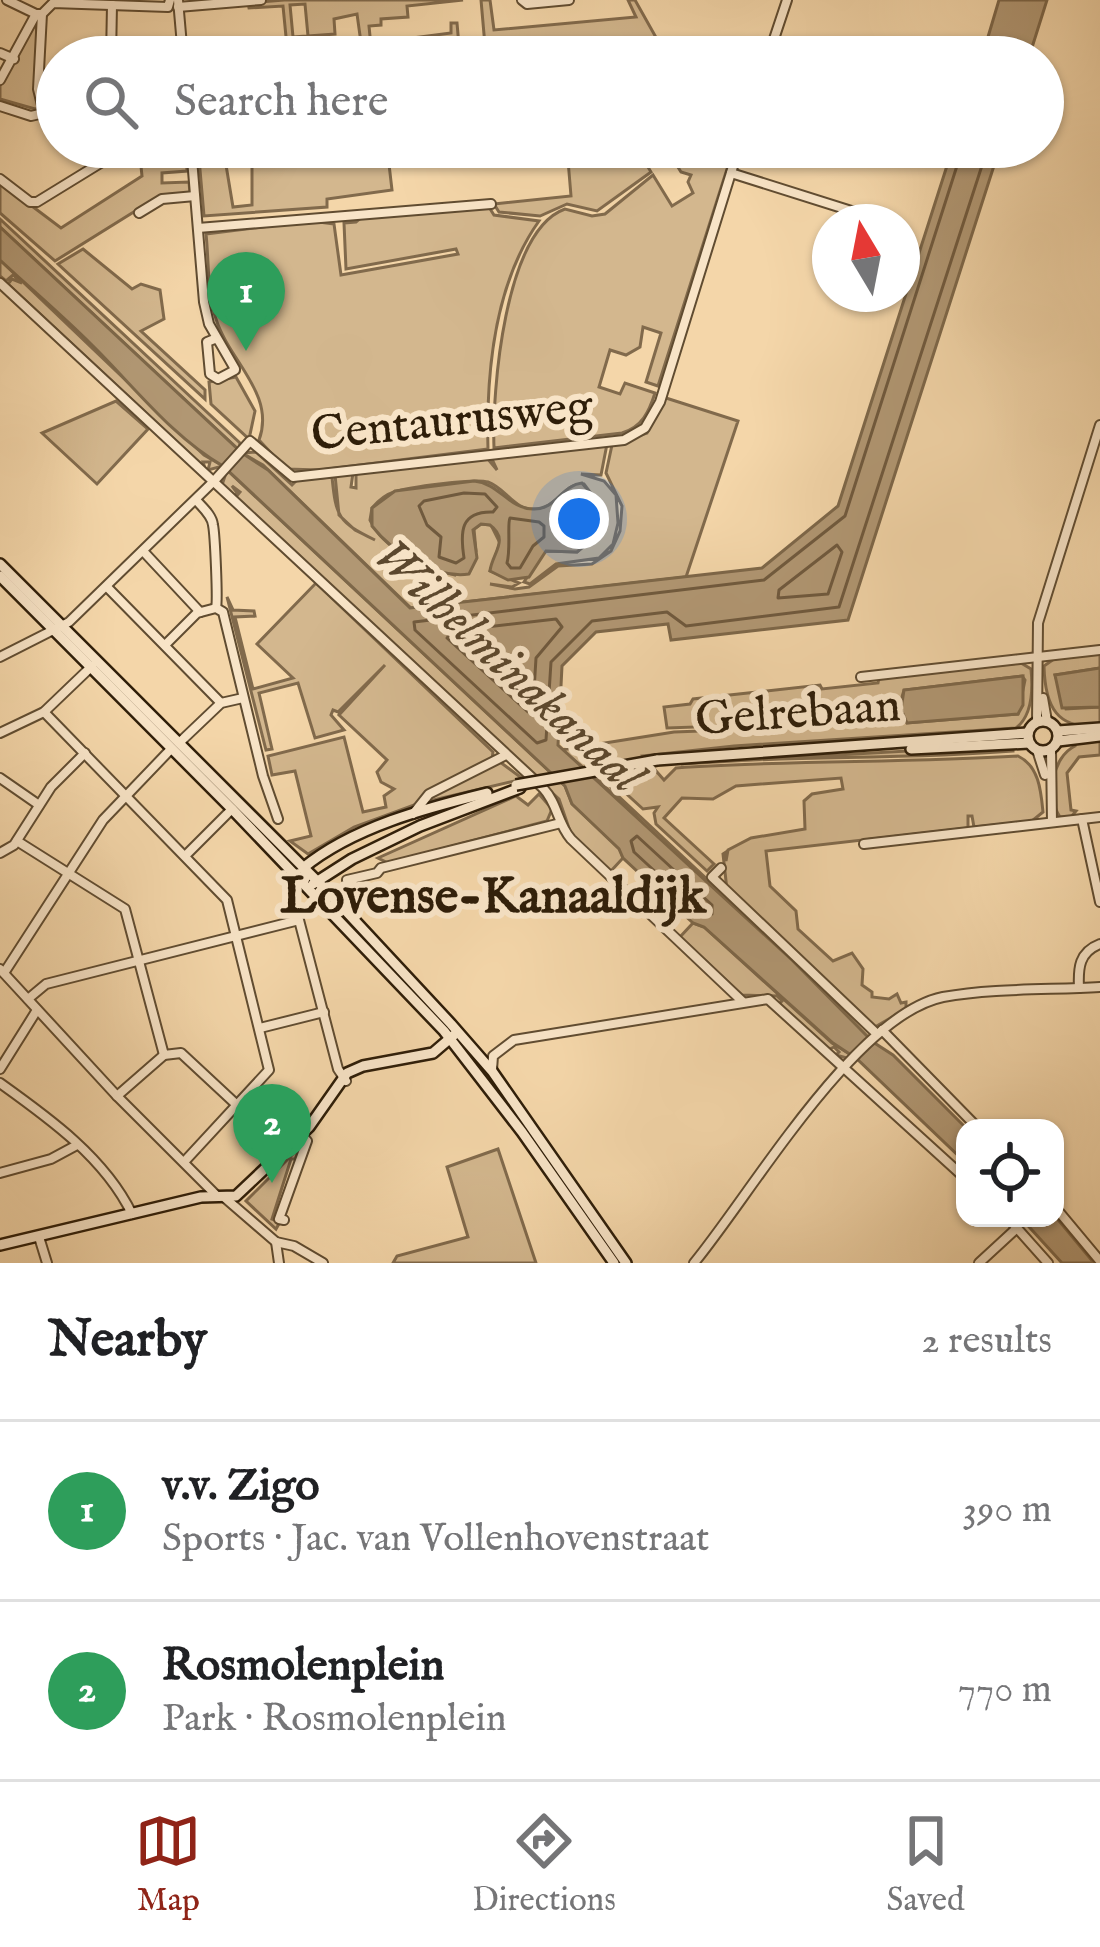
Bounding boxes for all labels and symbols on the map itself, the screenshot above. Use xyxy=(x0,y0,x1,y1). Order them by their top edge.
north arrow xyxy=(812,204,920,312)
pin: 1 xyxy=(207,252,285,351)
street label: Centaurusweg xyxy=(308,377,597,467)
your location xyxy=(549,489,609,549)
water label: Wilhelminakanaal xyxy=(358,525,659,811)
street label: Gelrebaan xyxy=(693,677,903,751)
district label: Lovense-Kanaaldijk xyxy=(280,866,708,931)
pin: 2 xyxy=(233,1084,311,1183)

